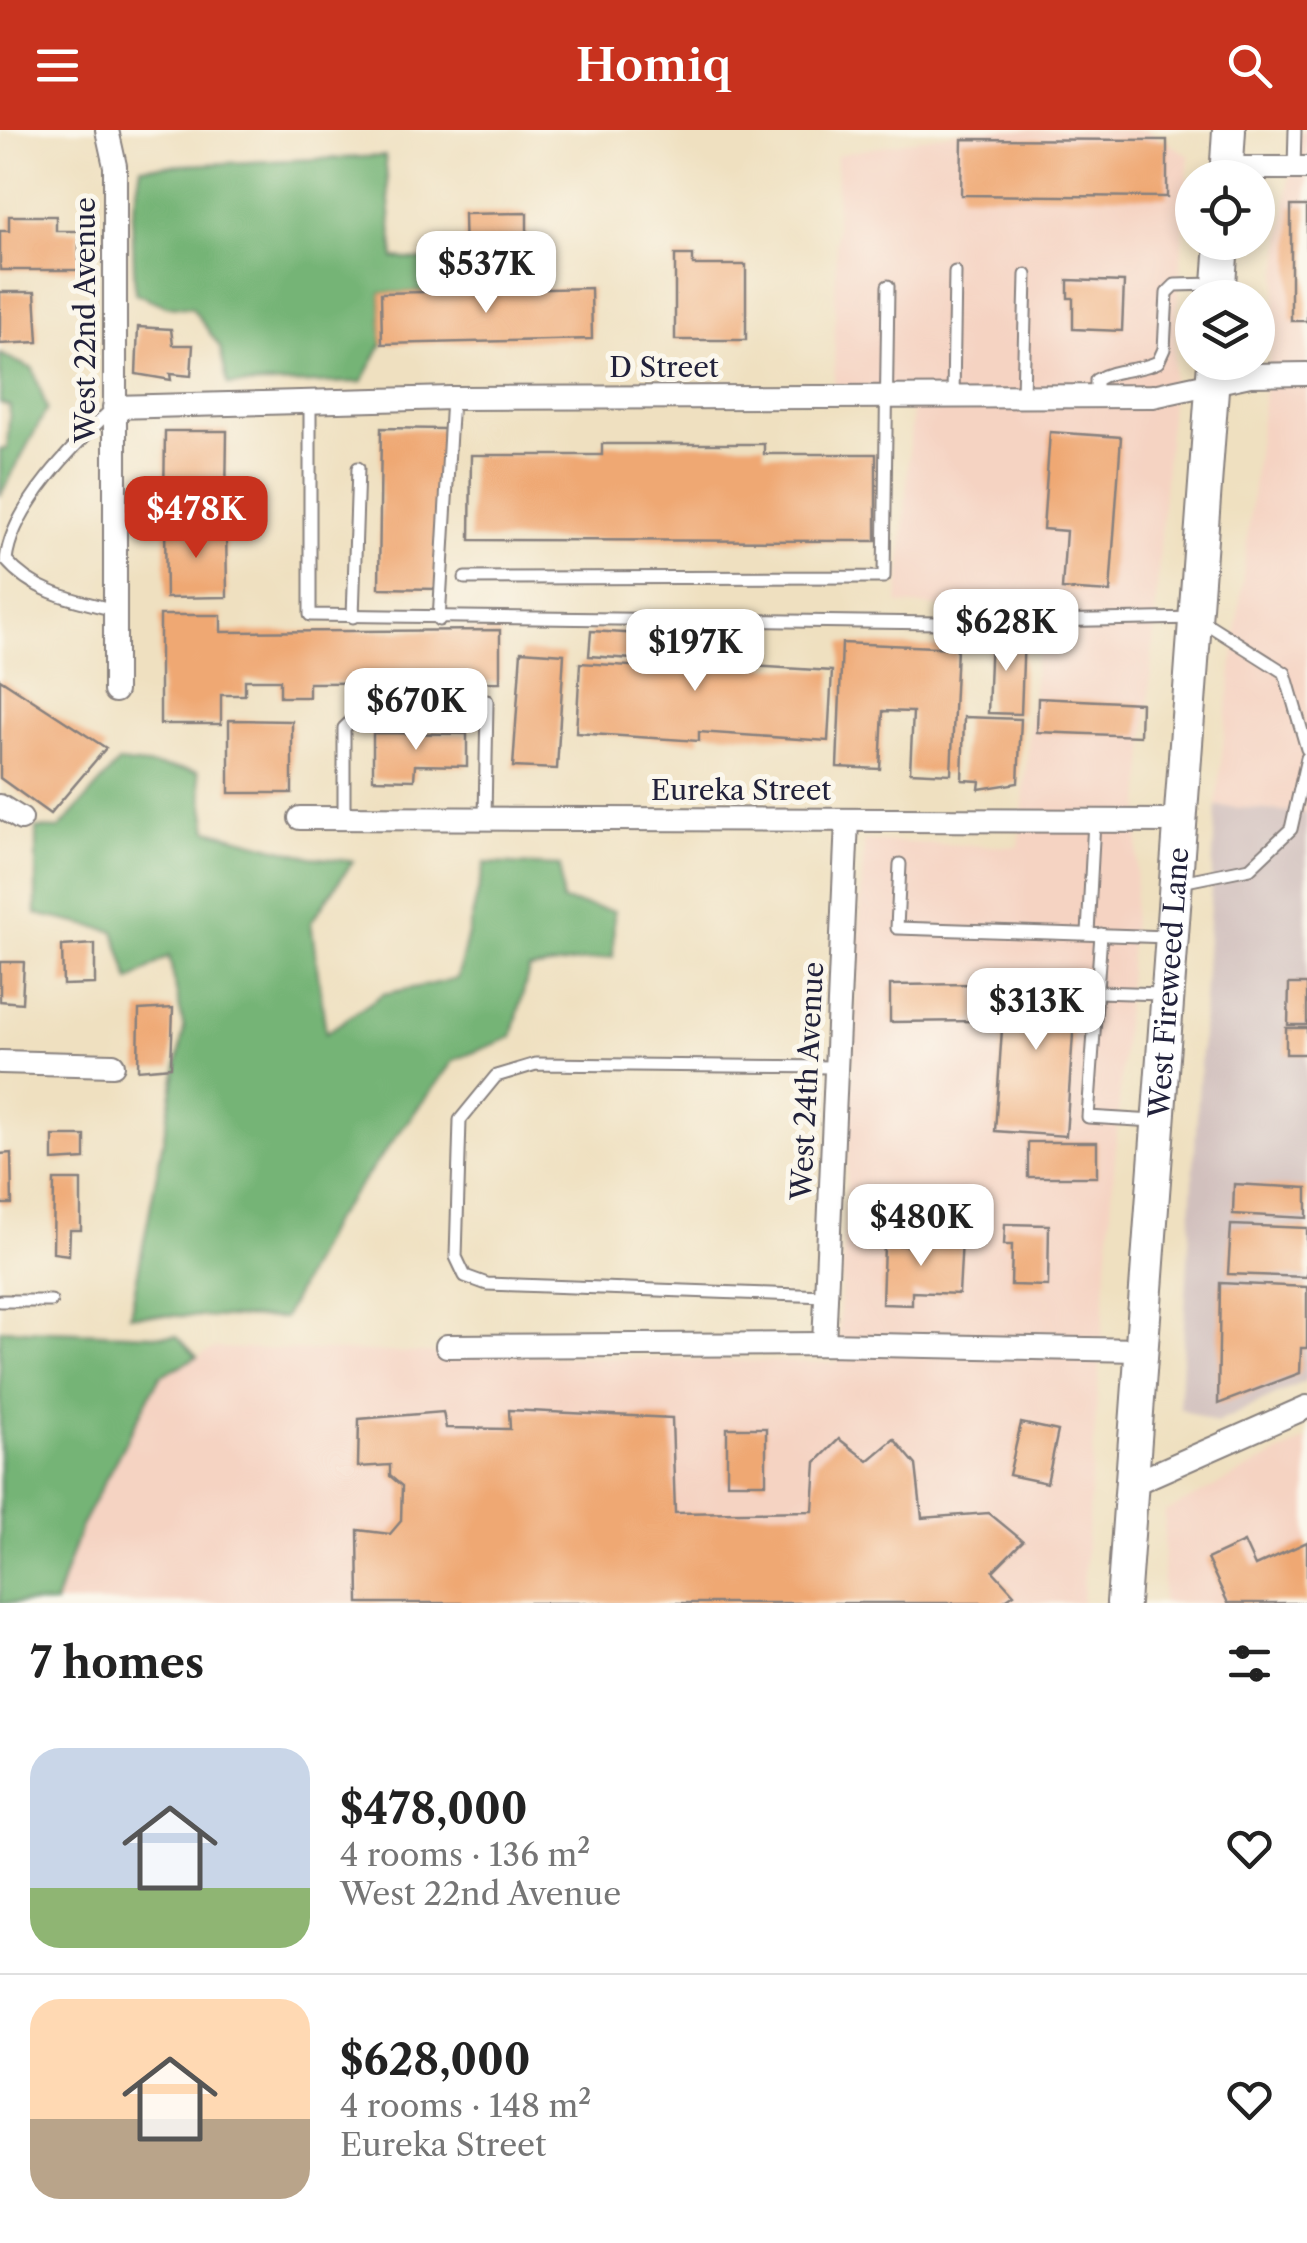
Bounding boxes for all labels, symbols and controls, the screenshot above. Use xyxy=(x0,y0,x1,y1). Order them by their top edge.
text: Homiq xyxy=(576,37,731,93)
icon: menu xyxy=(30,38,85,93)
icon: search xyxy=(1222,38,1277,93)
map controls xyxy=(1175,160,1275,380)
button: locate xyxy=(1175,160,1275,260)
street label: West 22nd Avenue xyxy=(68,197,102,444)
pin: $537K xyxy=(416,231,556,316)
text: $537K xyxy=(438,244,534,283)
button: layers xyxy=(1175,280,1275,380)
street label: D Street xyxy=(609,350,719,384)
pin: $478K xyxy=(126,476,266,561)
text: $478K xyxy=(147,489,245,528)
pin: $628K xyxy=(936,589,1076,674)
text: $628K xyxy=(955,602,1057,641)
pin: $197K xyxy=(625,609,765,694)
text: $197K xyxy=(648,622,742,661)
pin: $670K xyxy=(346,668,486,753)
text: $670K xyxy=(366,681,466,720)
street label: Eureka Street xyxy=(651,773,831,807)
street label: West Fireweed Lane xyxy=(1142,846,1195,1120)
street label: West 24th Avenue xyxy=(784,961,830,1202)
pin: $313K xyxy=(966,968,1106,1053)
text: $313K xyxy=(989,981,1083,1020)
pin: $480K xyxy=(851,1184,991,1269)
text: $480K xyxy=(870,1197,972,1236)
icon: filters xyxy=(1222,1636,1277,1691)
text: 7 homes xyxy=(30,1637,204,1689)
text: $478,000 xyxy=(340,1783,527,1835)
icon: home xyxy=(110,1788,230,1908)
icon: heart xyxy=(1222,1821,1277,1876)
text: 4 rooms · 136 m² xyxy=(340,1835,590,1874)
text: West 22nd Avenue xyxy=(340,1874,621,1913)
text: $628,000 xyxy=(340,2034,531,2086)
icon: home xyxy=(110,2039,230,2159)
icon: heart xyxy=(1222,2072,1277,2127)
text: 4 rooms · 148 m² xyxy=(340,2086,591,2125)
text: Eureka Street xyxy=(340,2125,546,2164)

